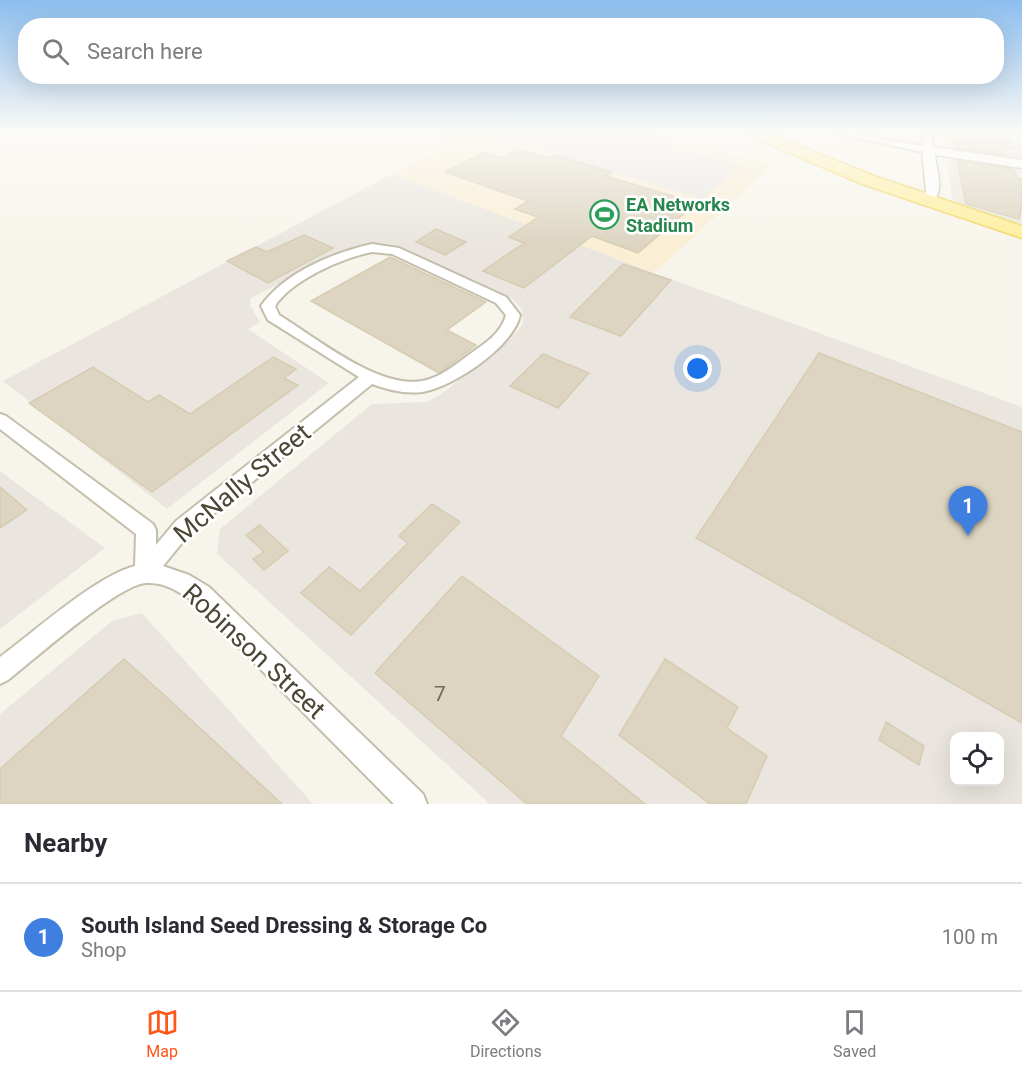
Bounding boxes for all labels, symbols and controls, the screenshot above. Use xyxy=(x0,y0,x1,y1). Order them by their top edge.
search box xyxy=(18,18,1004,84)
icon: search xyxy=(39,35,72,68)
text: Search here xyxy=(87,39,203,64)
place label: EA Networks Stadium xyxy=(626,194,730,236)
sports icon: EA Networks Stadium xyxy=(589,199,621,231)
your location xyxy=(683,354,712,383)
street label: McNally Street xyxy=(168,417,316,549)
pin: 1 xyxy=(948,486,988,536)
street label: Robinson Street xyxy=(177,577,331,725)
house number: 7 xyxy=(434,682,446,706)
map controls xyxy=(950,732,1004,786)
button: locate xyxy=(950,732,1004,786)
text: Nearby xyxy=(24,828,107,858)
text: South Island Seed Dressing & Storage Co xyxy=(81,913,487,938)
text: 1 xyxy=(38,925,49,949)
text: 100 m xyxy=(942,925,998,949)
text: Shop xyxy=(81,938,127,962)
tab: Map xyxy=(146,1006,179,1061)
tab: Directions xyxy=(470,1006,542,1061)
tab: Saved xyxy=(833,1006,876,1061)

